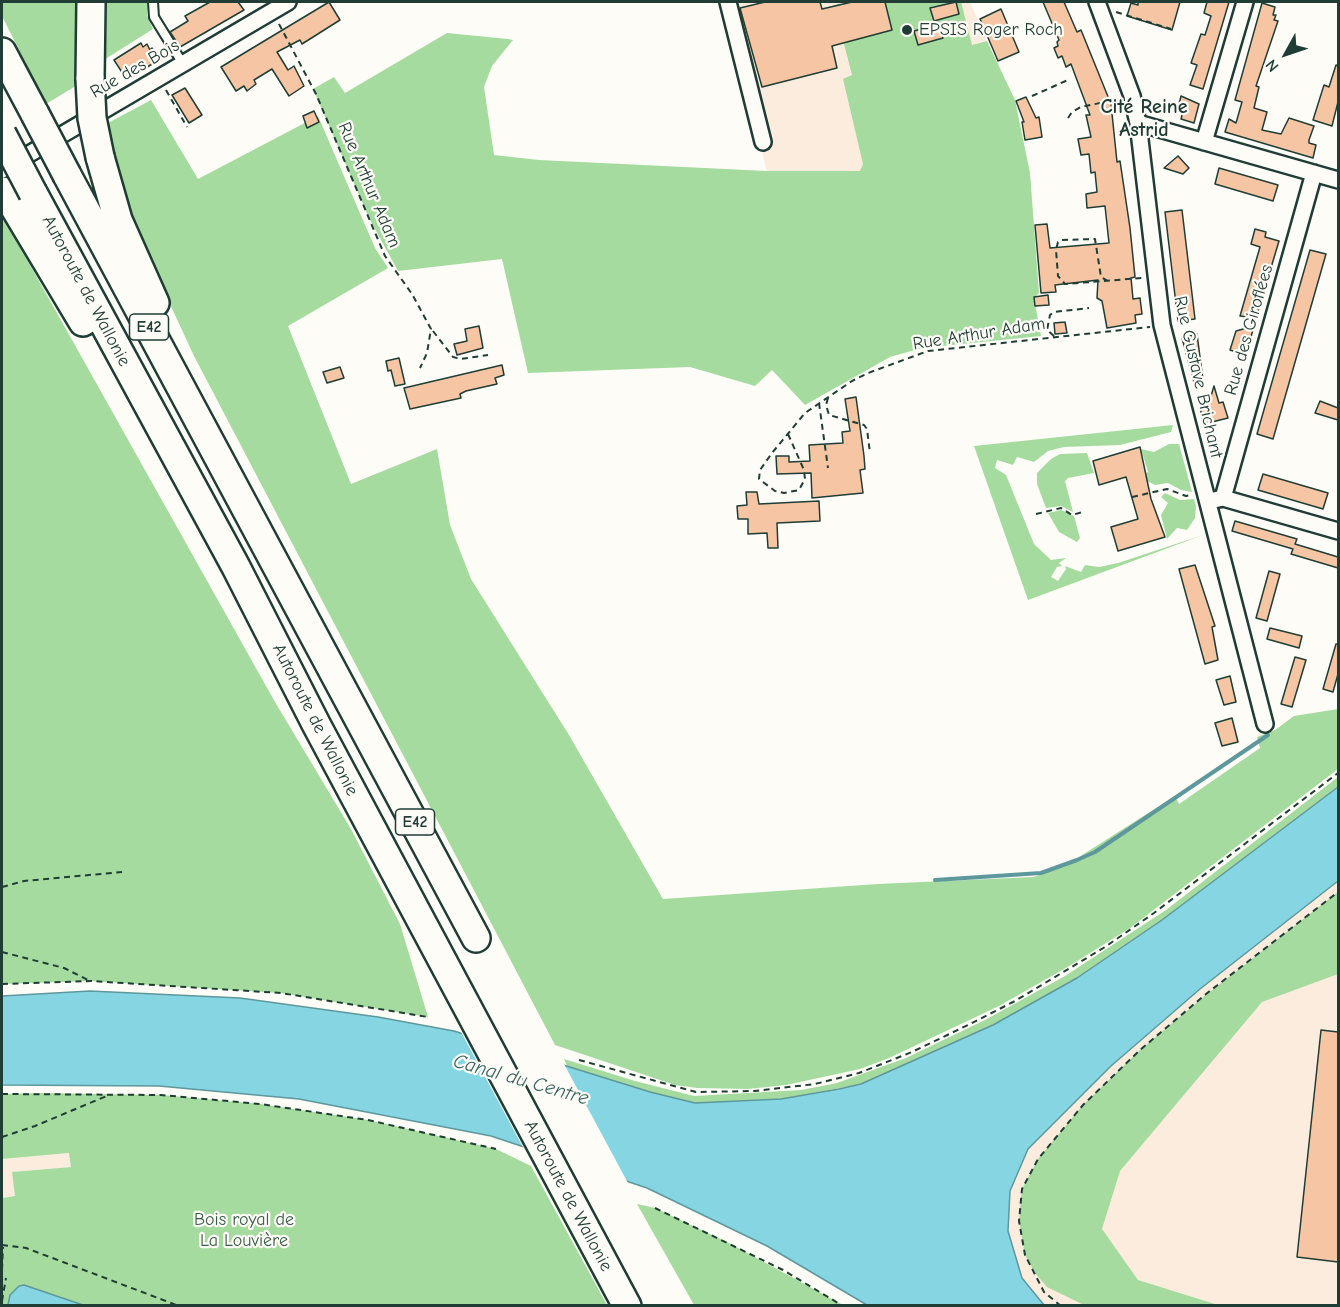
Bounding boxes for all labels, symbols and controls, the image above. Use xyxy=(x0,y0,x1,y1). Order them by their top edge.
place label: EPSIS Roger Roch xyxy=(919,19,1063,41)
marker: EPSIS Roger Roch xyxy=(900,23,914,37)
north arrow xyxy=(1256,24,1316,84)
street label: Rue des Bois xyxy=(87,35,183,103)
text: N xyxy=(1262,56,1282,75)
district label: Cité Reine Astrid xyxy=(1101,95,1187,142)
street label: Rue Arthur Adam xyxy=(333,119,405,251)
street label: Autoroute de Wallonie xyxy=(37,212,135,370)
street label: Rue des Giroflées xyxy=(1220,262,1278,398)
street label: Rue Gustave Brichant xyxy=(1169,294,1227,460)
street label: Rue Arthur Adam xyxy=(911,313,1047,355)
road number: E42 xyxy=(130,314,168,340)
street label: Autoroute de Wallonie xyxy=(267,640,363,800)
road number: E42 xyxy=(396,809,434,835)
water label: Canal du Centre xyxy=(451,1049,591,1111)
street label: Autoroute de Wallonie xyxy=(519,1117,617,1275)
park label: Bois royal de La Louvière xyxy=(194,1209,294,1252)

